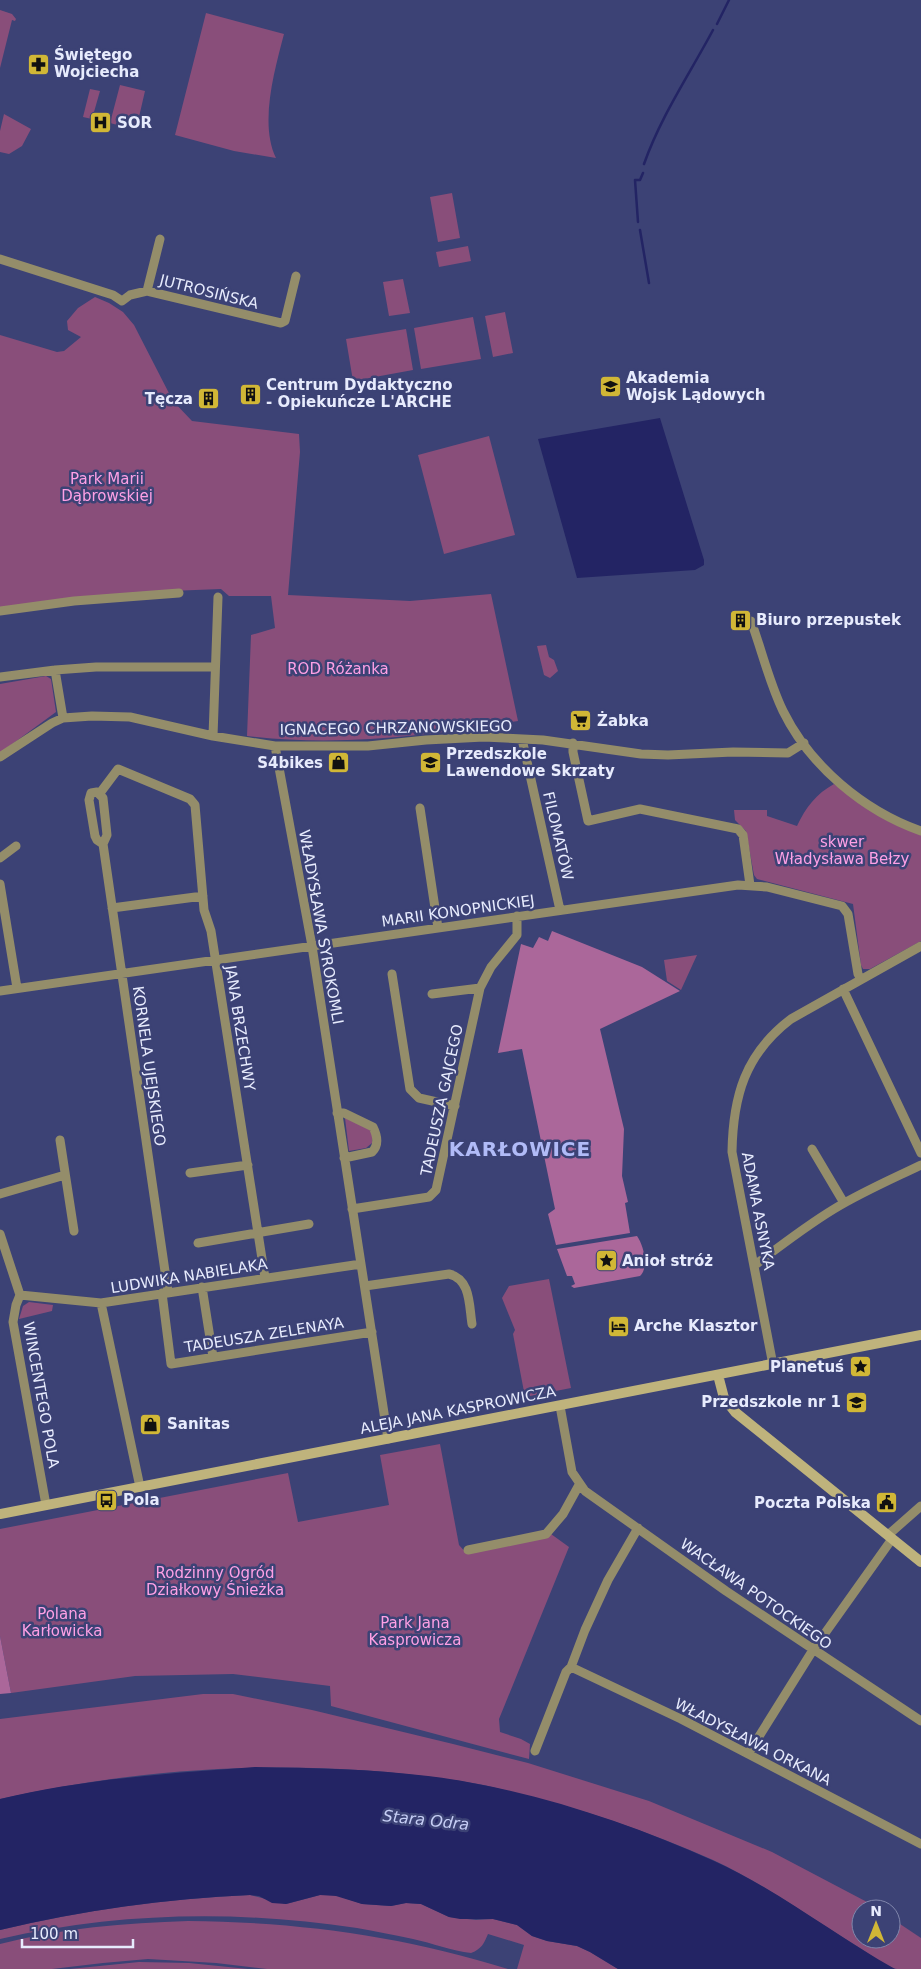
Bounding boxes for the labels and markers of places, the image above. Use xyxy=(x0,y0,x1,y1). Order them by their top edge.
place label: Świętego Wojciecha xyxy=(54,45,139,81)
pharmacy icon: Świętego Wojciecha xyxy=(26,52,50,76)
hospital icon: SOR xyxy=(89,111,113,135)
place label: SOR xyxy=(117,114,153,132)
place label: Akademia Wojsk Lądowych xyxy=(626,369,766,404)
school or university icon: Akademia Wojsk Lądowych xyxy=(598,375,622,399)
place label: Centrum Dydaktyczno - Opiekuńcze L'ARCHE xyxy=(266,376,453,411)
building icon: Centrum Dydaktyczno - Opiekuńcze L'ARCHE xyxy=(238,382,262,406)
building icon: Tęcza xyxy=(197,387,221,411)
place label: Tęcza xyxy=(145,390,193,408)
building icon: Biuro przepustek xyxy=(728,608,752,632)
place label: Biuro przepustek xyxy=(756,611,902,629)
supermarket icon: Żabka xyxy=(569,709,593,733)
place label: Żabka xyxy=(597,711,649,730)
place label: Przedszkole Lawendowe Skrzaty xyxy=(446,745,615,780)
shop icon: S4bikes xyxy=(327,751,351,775)
school or university icon: Przedszkole Lawendowe Skrzaty xyxy=(418,751,442,775)
place label: S4bikes xyxy=(257,754,323,772)
place icon: Anioł stróż xyxy=(594,1249,618,1273)
place label: Anioł stróż xyxy=(622,1252,713,1270)
hotel icon: Arche Klasztor xyxy=(606,1314,630,1338)
place label: Arche Klasztor xyxy=(634,1317,758,1335)
place icon: Planetuś xyxy=(848,1355,872,1379)
place label: Planetuś xyxy=(770,1358,844,1376)
school or university icon: Przedszkole nr 1 xyxy=(845,1390,869,1414)
place label: Przedszkole nr 1 xyxy=(701,1393,841,1411)
shop icon: Sanitas xyxy=(139,1412,163,1436)
place label: Sanitas xyxy=(167,1415,230,1433)
bus stop icon: Pola xyxy=(95,1488,119,1512)
place label: Pola xyxy=(123,1491,160,1509)
public building icon: Poczta Polska xyxy=(875,1491,899,1515)
place label: Poczta Polska xyxy=(754,1494,871,1512)

